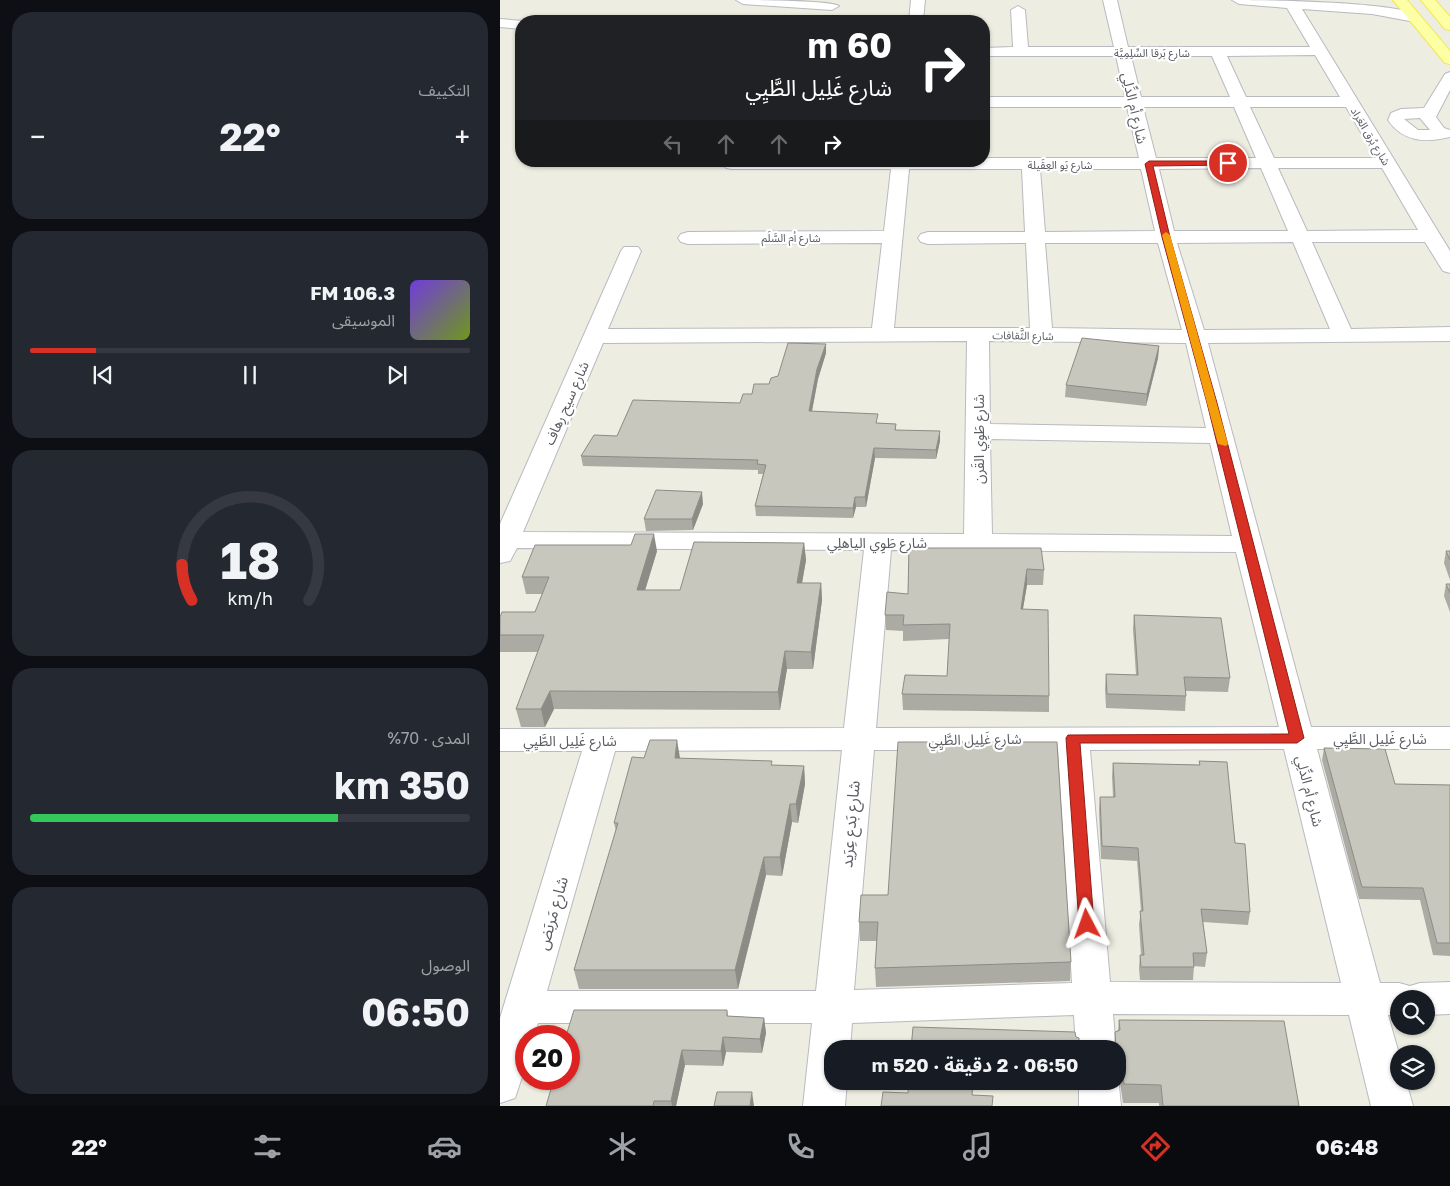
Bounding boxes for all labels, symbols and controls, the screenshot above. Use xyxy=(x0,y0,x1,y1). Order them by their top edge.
text: 60 m xyxy=(808,24,892,66)
icon: right xyxy=(910,35,975,100)
street label: شارع بَرقا السِّلِمِيَّة xyxy=(1114,46,1190,61)
street label: شارع أم الدِّلِي xyxy=(1115,71,1151,146)
text: شارع غَلِيل الطَّيِي xyxy=(745,74,892,101)
text: التكييف xyxy=(418,80,470,100)
street label: شارع بُرق العَراد xyxy=(1347,105,1394,169)
text: 22° xyxy=(219,114,281,159)
text: − xyxy=(30,120,45,153)
text: + xyxy=(455,120,470,153)
icon: left xyxy=(659,130,687,158)
icon: ahead xyxy=(712,130,740,158)
icon: ahead xyxy=(765,130,793,158)
icon: right xyxy=(818,130,846,158)
pin xyxy=(1207,142,1249,184)
icon: arrive xyxy=(1214,149,1242,177)
street label: شارع يَو العِقَيلة xyxy=(1028,158,1093,173)
street label: شارع أم السَّلَم xyxy=(761,231,821,247)
text: 106.3 FM xyxy=(310,281,395,304)
text: الموسيقى xyxy=(332,310,395,330)
street label: شارع الثَّقافات xyxy=(992,327,1054,344)
street label: شارع سيح رِهاف xyxy=(540,358,595,449)
icon: previous xyxy=(89,361,117,389)
icon: pause xyxy=(236,361,264,389)
icon: next xyxy=(383,361,411,389)
street label: شارع طَوِي القَرن xyxy=(970,394,990,484)
text: 18 xyxy=(220,528,280,590)
street label: شارع طَوِي الياهلِي xyxy=(827,534,927,554)
text: km/h xyxy=(227,587,273,609)
text: المدى · 70% xyxy=(387,728,470,748)
street label: شارع غَلِيل الطَّيِي xyxy=(928,730,1022,752)
street label: شارع غَلِيل الطَّيِي xyxy=(1333,730,1427,750)
street label: شارع غَلِيل الطَّيِي xyxy=(523,732,617,752)
street label: شارع أم الدِّلِي xyxy=(1290,754,1327,829)
text: 350 km xyxy=(334,762,470,807)
street label: شارع بَدع عِرَيد xyxy=(836,780,867,869)
street label: شارع مَربَض xyxy=(532,874,575,953)
position arrow xyxy=(1060,897,1112,949)
text: الوصول xyxy=(421,955,470,975)
text: 06:50 xyxy=(361,989,470,1034)
map controls xyxy=(1390,990,1435,1090)
button: search xyxy=(1390,990,1435,1035)
speed limit sign: 20 xyxy=(515,1025,580,1090)
button: layers xyxy=(1390,1045,1435,1090)
text: 06:50 · 2 دقيقة · 520 m xyxy=(872,1053,1078,1076)
icon: filters xyxy=(250,1129,285,1164)
icon: car xyxy=(427,1129,462,1164)
icon: climate xyxy=(605,1129,640,1164)
icon: phone xyxy=(783,1129,818,1164)
icon: music xyxy=(960,1129,995,1164)
icon: directions xyxy=(1138,1129,1173,1164)
text: 22° xyxy=(71,1133,107,1160)
text: 06:48 xyxy=(1316,1133,1379,1160)

